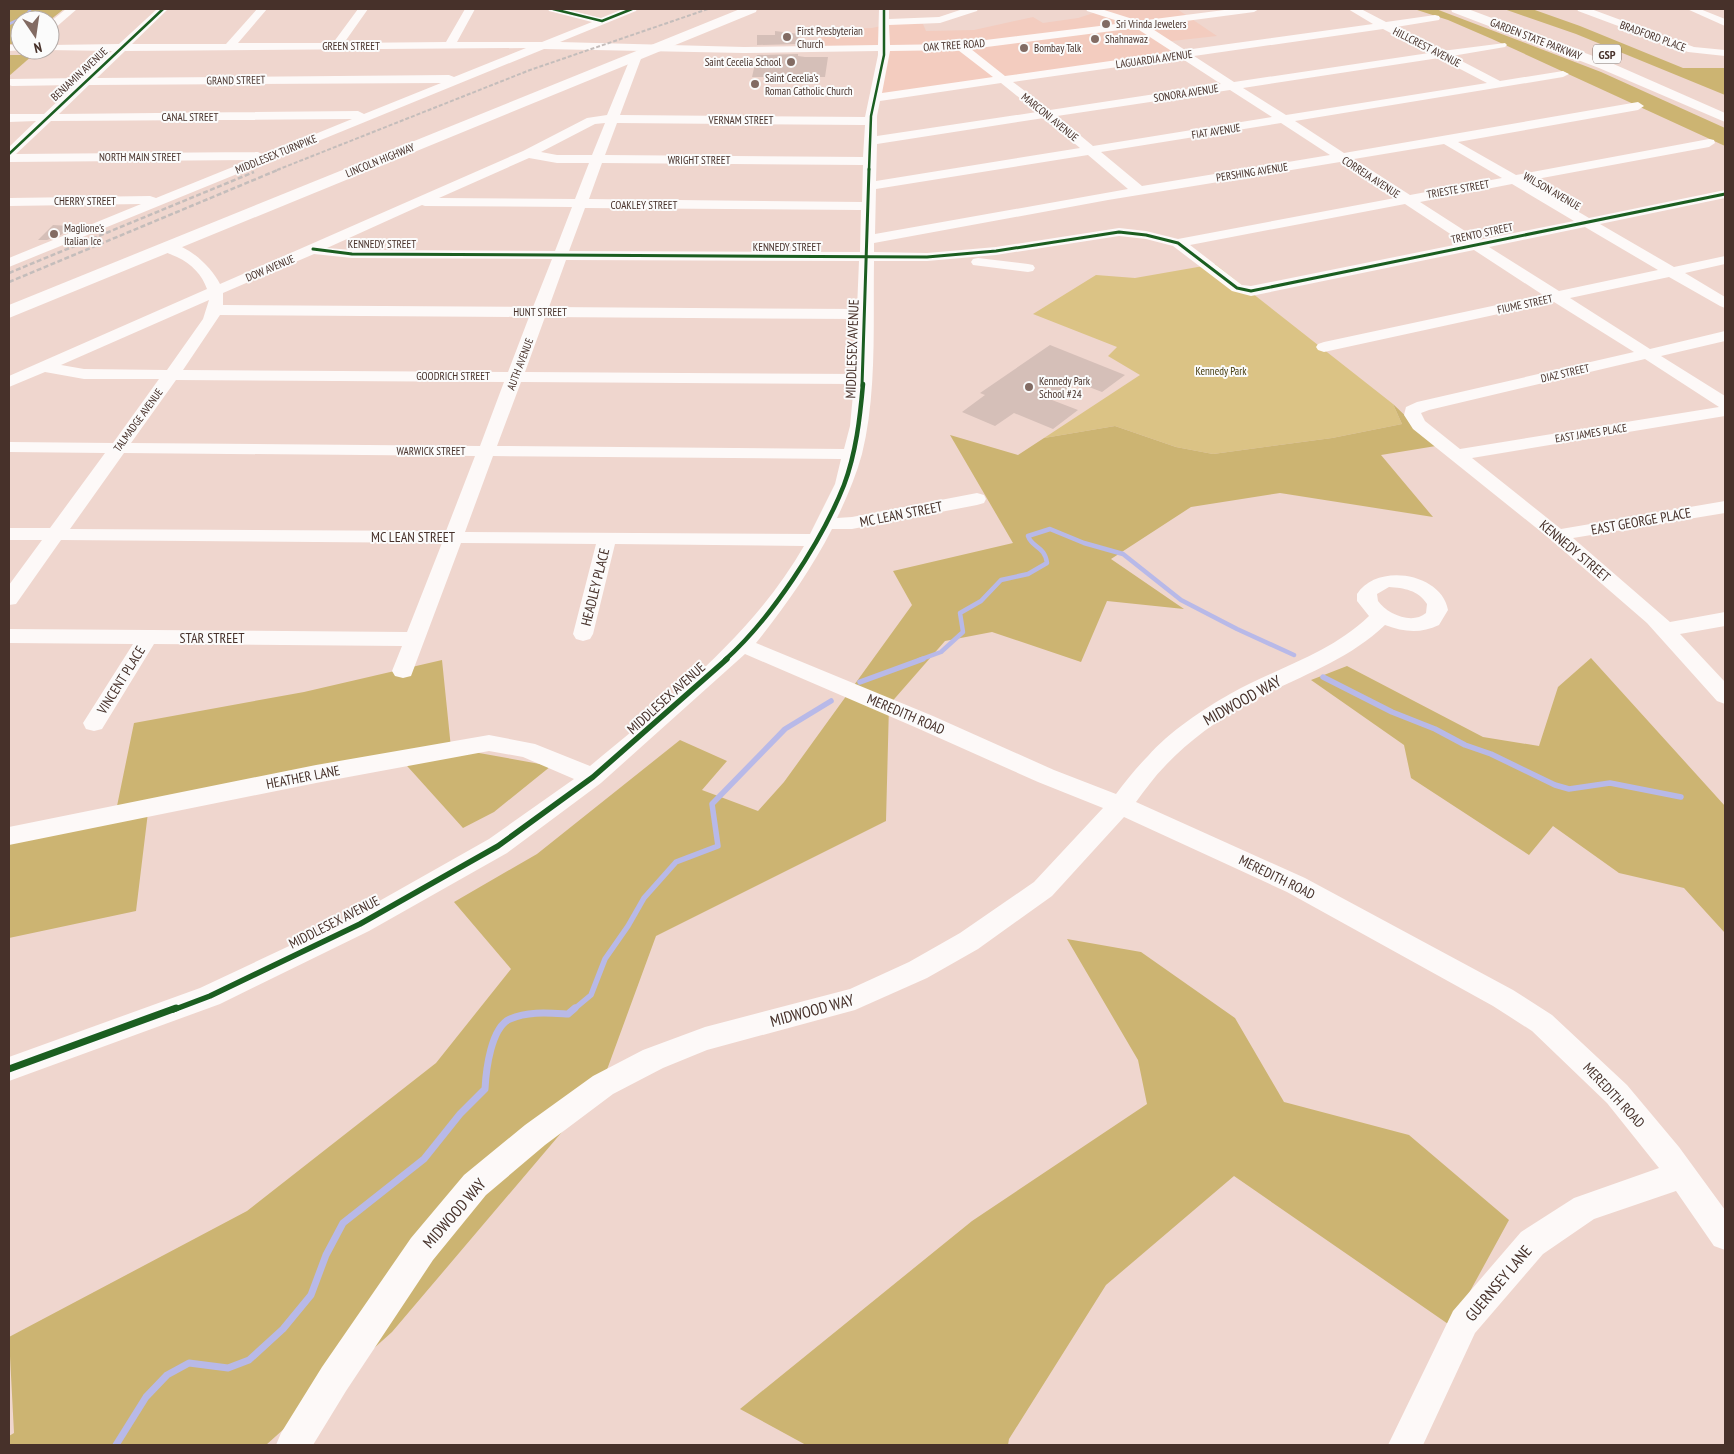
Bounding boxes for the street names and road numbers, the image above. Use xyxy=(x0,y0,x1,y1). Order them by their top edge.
street label: GARDEN STATE PARKWAY xyxy=(1488,15,1584,63)
street label: BRADFORD PLACE xyxy=(1618,18,1688,55)
street label: HILLCREST AVENUE xyxy=(1391,24,1464,70)
street label: OAK TREE ROAD xyxy=(923,36,986,54)
street label: GREEN STREET xyxy=(322,39,380,53)
street label: BENJAMIN AVENUE xyxy=(48,44,110,104)
road number: GSP xyxy=(1593,44,1621,64)
street label: LAGUARDIA AVENUE xyxy=(1115,47,1194,71)
street label: GRAND STREET xyxy=(206,72,266,88)
street label: SONORA AVENUE xyxy=(1153,81,1220,105)
street label: MARCONI AVENUE xyxy=(1019,90,1082,144)
street label: CANAL STREET xyxy=(162,110,219,124)
street label: VERNAM STREET xyxy=(708,113,773,127)
street label: FIAT AVENUE xyxy=(1191,120,1242,142)
street label: MIDDLESEX TURNPIKE xyxy=(233,131,319,177)
street label: LINCOLN HIGHWAY xyxy=(343,140,417,180)
street label: NORTH MAIN STREET xyxy=(99,150,181,164)
street label: WRIGHT STREET xyxy=(668,153,730,167)
street label: CORREJA AVENUE xyxy=(1339,153,1403,201)
street label: PERSHING AVENUE xyxy=(1215,159,1289,185)
street label: WILSON AVENUE xyxy=(1521,169,1584,213)
street label: TRIESTE STREET xyxy=(1426,177,1491,201)
street label: CHERRY STREET xyxy=(54,194,116,208)
street label: COAKLEY STREET xyxy=(611,198,678,212)
street label: TRENTO STREET xyxy=(1450,220,1514,246)
street label: KENNEDY STREET xyxy=(348,237,416,251)
street label: KENNEDY STREET xyxy=(753,240,821,254)
street label: DOW AVENUE xyxy=(243,251,297,285)
street label: FIUME STREET xyxy=(1496,291,1554,317)
street label: MIDDLESEX AVENUE xyxy=(841,299,863,399)
street label: HUNT STREET xyxy=(513,305,567,319)
street label: AUTH AVENUE xyxy=(504,336,536,392)
street label: DIAZ STREET xyxy=(1539,361,1591,385)
street label: GOODRICH STREET xyxy=(416,369,490,383)
street label: TALMADGE AVENUE xyxy=(110,385,166,455)
street label: EAST JAMES PLACE xyxy=(1554,420,1628,446)
street label: WARWICK STREET xyxy=(397,444,466,458)
street label: MC LEAN STREET xyxy=(858,497,945,531)
street label: EAST GEORGE PLACE xyxy=(1590,503,1692,539)
street label: KENNEDY STREET xyxy=(1536,516,1615,586)
street label: MC LEAN STREET xyxy=(371,528,456,546)
street label: HEADLEY PLACE xyxy=(577,546,613,628)
street label: STAR STREET xyxy=(179,629,245,647)
street label: VINCENT PLACE xyxy=(92,643,149,718)
street label: MIDDLESEX AVENUE xyxy=(623,658,709,738)
street label: MIDWOOD WAY xyxy=(1200,670,1285,730)
street label: MEREDITH ROAD xyxy=(864,690,948,738)
street label: HEATHER LANE xyxy=(265,761,341,793)
street label: MEREDITH ROAD xyxy=(1236,851,1318,903)
street label: MIDDLESEX AVENUE xyxy=(286,891,382,953)
street label: MIDWOOD WAY xyxy=(768,989,857,1031)
street label: MEREDITH ROAD xyxy=(1579,1059,1649,1131)
street label: MIDWOOD WAY xyxy=(418,1173,490,1252)
street label: GUERNSEY LANE xyxy=(1460,1241,1536,1325)

